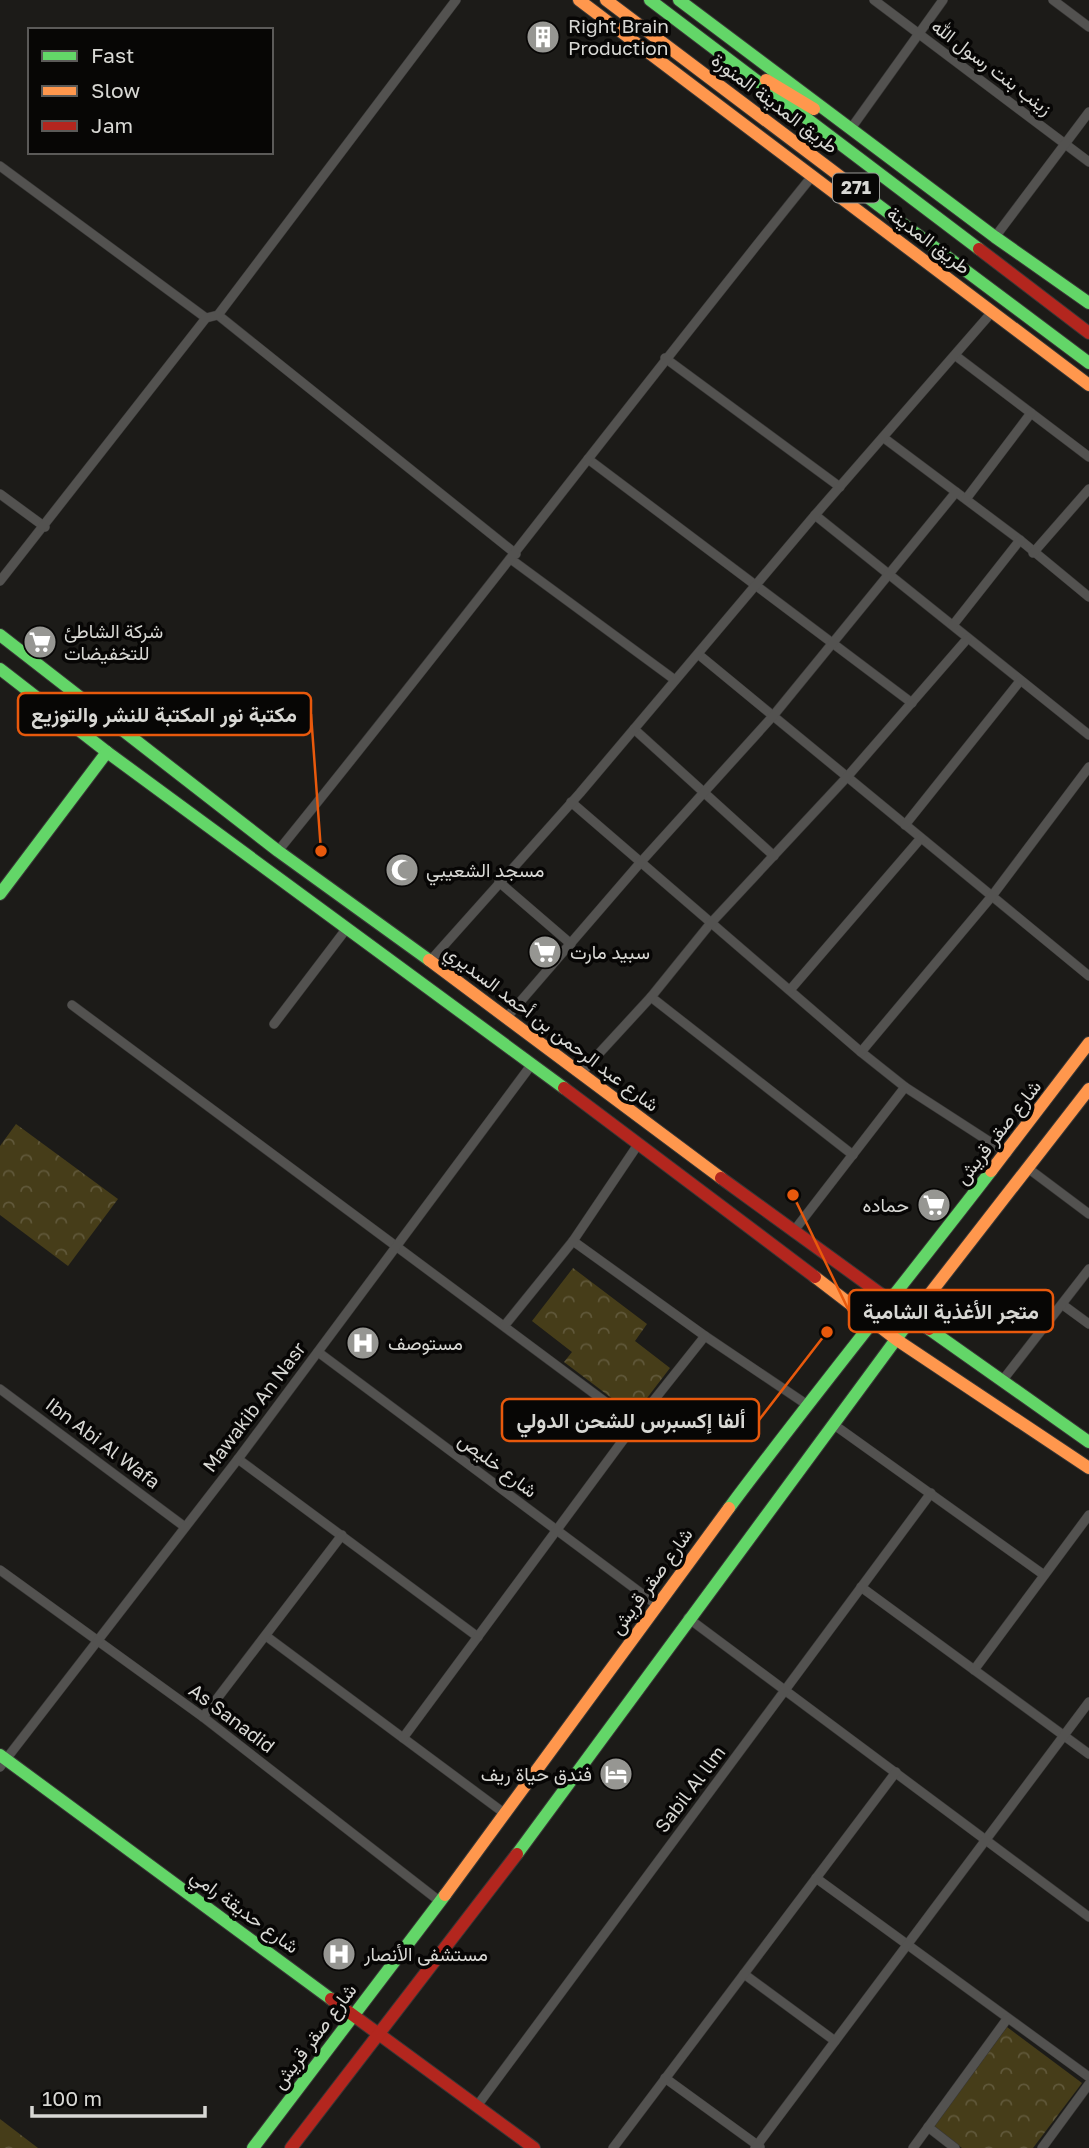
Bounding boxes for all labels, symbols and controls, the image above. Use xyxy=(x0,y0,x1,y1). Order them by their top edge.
place label: Right Brain Production xyxy=(568,14,669,59)
street label: زينب بنت رسول الله xyxy=(927,14,1057,120)
building icon: Right Brain Production xyxy=(524,18,562,56)
legend xyxy=(28,28,273,154)
text: Fast xyxy=(91,42,134,68)
street label: طريق المدينة المنورة xyxy=(707,48,843,158)
text: Slow xyxy=(91,77,140,103)
text: Jam xyxy=(91,112,133,138)
road number: 271 xyxy=(833,174,879,202)
street label: طريق المدينة xyxy=(883,201,975,279)
place label: شركة الشاطئ للتخفيضات xyxy=(64,619,163,665)
supermarket icon: شركة الشاطئ للتخفيضات xyxy=(21,623,59,661)
callout: مكتبة نور المكتبة للنشر والتوزيع xyxy=(18,693,311,735)
text: مكتبة نور المكتبة للنشر والتوزيع xyxy=(31,701,297,729)
mosque icon: مسجد الشعيبي xyxy=(383,851,421,889)
place label: مسجد الشعيبي xyxy=(426,858,544,886)
supermarket icon: سبيد مارت xyxy=(526,933,564,971)
street label: شارع عبد الرحمن بن أحمد السديري xyxy=(438,939,664,1120)
place label: سبيد مارت xyxy=(570,940,650,964)
street label: شارع صقر قريش xyxy=(950,1075,1047,1190)
supermarket icon: حماده xyxy=(915,1186,953,1224)
place label: حماده xyxy=(862,1193,909,1216)
callout: متجر الأغذية الشامية xyxy=(849,1290,1053,1332)
text: متجر الأغذية الشامية xyxy=(863,1298,1039,1325)
hospital icon: مستوصف xyxy=(344,1324,382,1362)
place label: مستوصف xyxy=(388,1331,463,1355)
street label: Mawakib An Nasr xyxy=(197,1337,310,1476)
street label: Ibn Abi Al Wafa xyxy=(42,1392,165,1493)
callout: ألفا إكسبرس للشحن الدولي xyxy=(502,1399,759,1441)
text: ألفا إكسبرس للشحن الدولي xyxy=(516,1407,746,1438)
street label: شارع خليص xyxy=(453,1428,542,1503)
street label: شارع صقر قريش xyxy=(604,1523,699,1640)
street label: As Sanadid xyxy=(185,1678,280,1757)
street label: Sabil Al llm xyxy=(650,1741,730,1837)
hotel icon: فندق حياة ريف xyxy=(597,1755,635,1793)
place label: فندق حياة ريف xyxy=(481,1762,592,1786)
street label: شارع حديقة رامي xyxy=(184,1864,304,1962)
hospital icon: مستشفى الأنصار xyxy=(320,1935,358,1973)
place label: مستشفى الأنصار xyxy=(363,1942,488,1966)
street label: شارع صقر قريش xyxy=(267,1979,362,2094)
scale bar xyxy=(32,2074,205,2118)
text: 100 m xyxy=(42,2085,102,2111)

